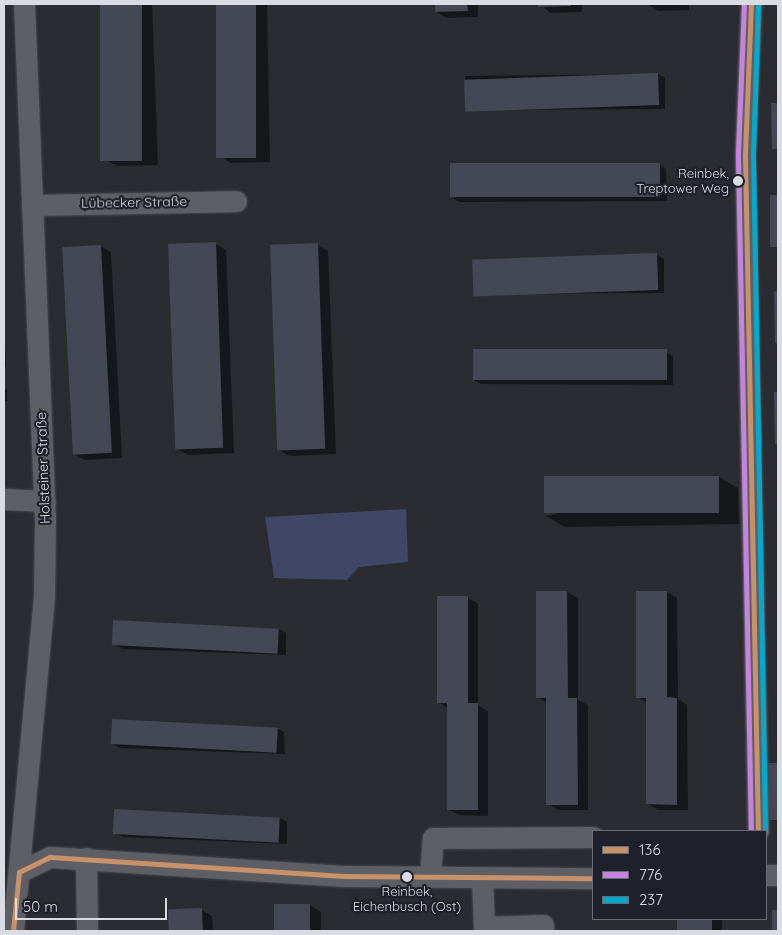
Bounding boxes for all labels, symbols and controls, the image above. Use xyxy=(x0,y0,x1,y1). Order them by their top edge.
place label: Reinbek, Treptower Weg xyxy=(636,166,729,197)
marker: Reinbek, Treptower Weg xyxy=(733,176,743,186)
street label: Lübecker Straße xyxy=(81,193,187,211)
street label: Holsteiner Straße xyxy=(33,412,53,524)
legend xyxy=(592,830,767,920)
text: 136 xyxy=(639,840,660,859)
text: 776 xyxy=(639,865,662,884)
marker: Reinbek, Eichenbusch (Ost) xyxy=(402,872,412,882)
place label: Reinbek, Eichenbusch (Ost) xyxy=(353,884,461,915)
scale bar xyxy=(18,888,170,920)
text: 237 xyxy=(639,890,663,909)
text: 50 m xyxy=(23,897,58,916)

